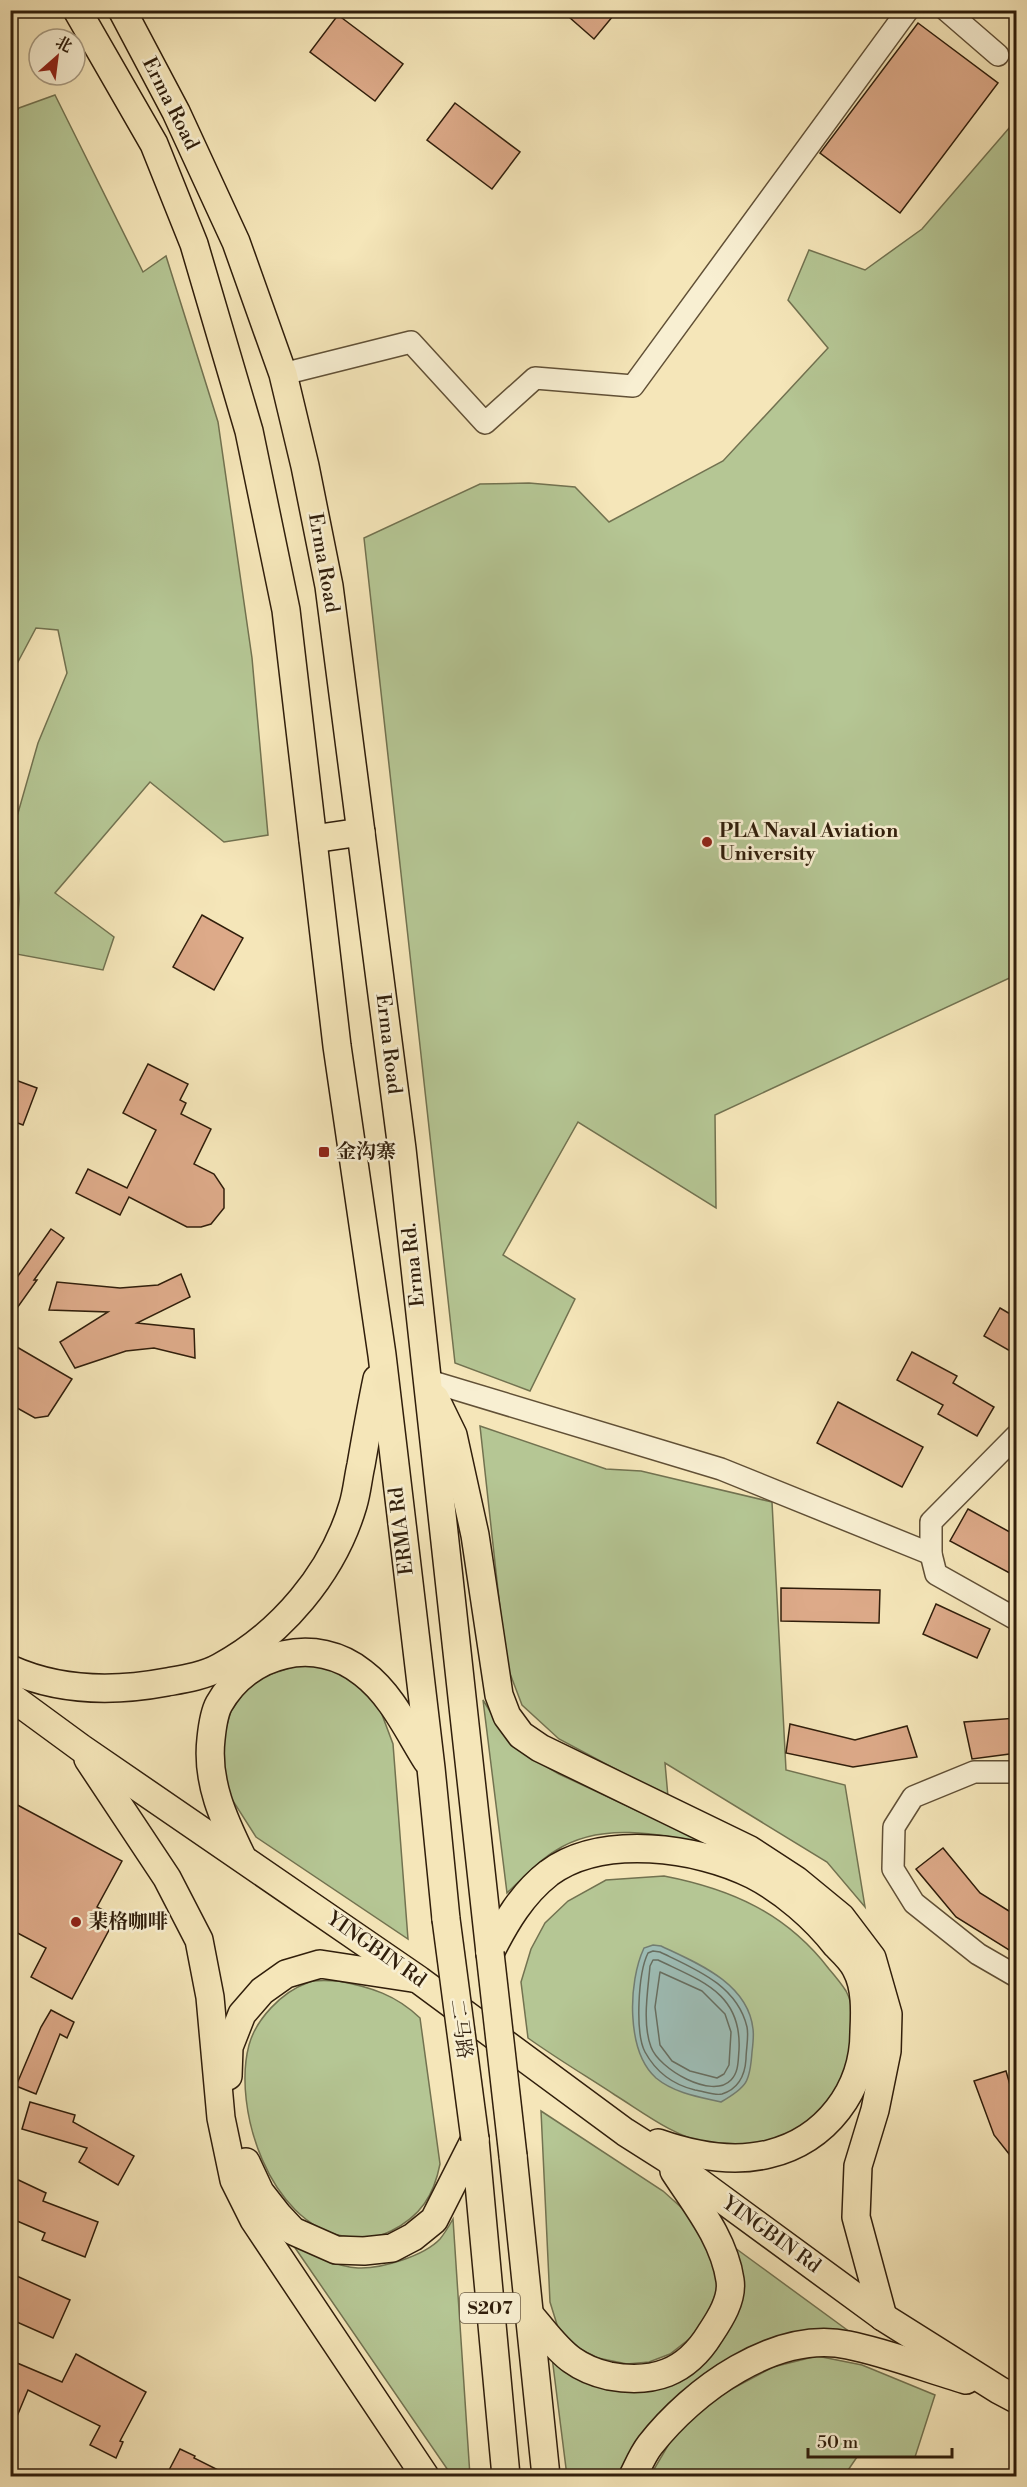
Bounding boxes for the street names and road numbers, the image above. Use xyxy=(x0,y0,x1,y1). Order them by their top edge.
street label: Erma Road xyxy=(136,53,204,155)
street label: Erma Road xyxy=(302,511,344,616)
street label: Erma Road xyxy=(369,992,407,1096)
street label: Erma Rd. xyxy=(397,1222,431,1308)
street label: ERMA Rd xyxy=(384,1485,420,1576)
street label: YINGBIN Rd xyxy=(321,1906,431,1994)
street label: 二马路 xyxy=(443,1998,477,2060)
street label: YINGBIN Rd xyxy=(716,2190,826,2280)
road number: S207 xyxy=(460,2293,520,2323)

